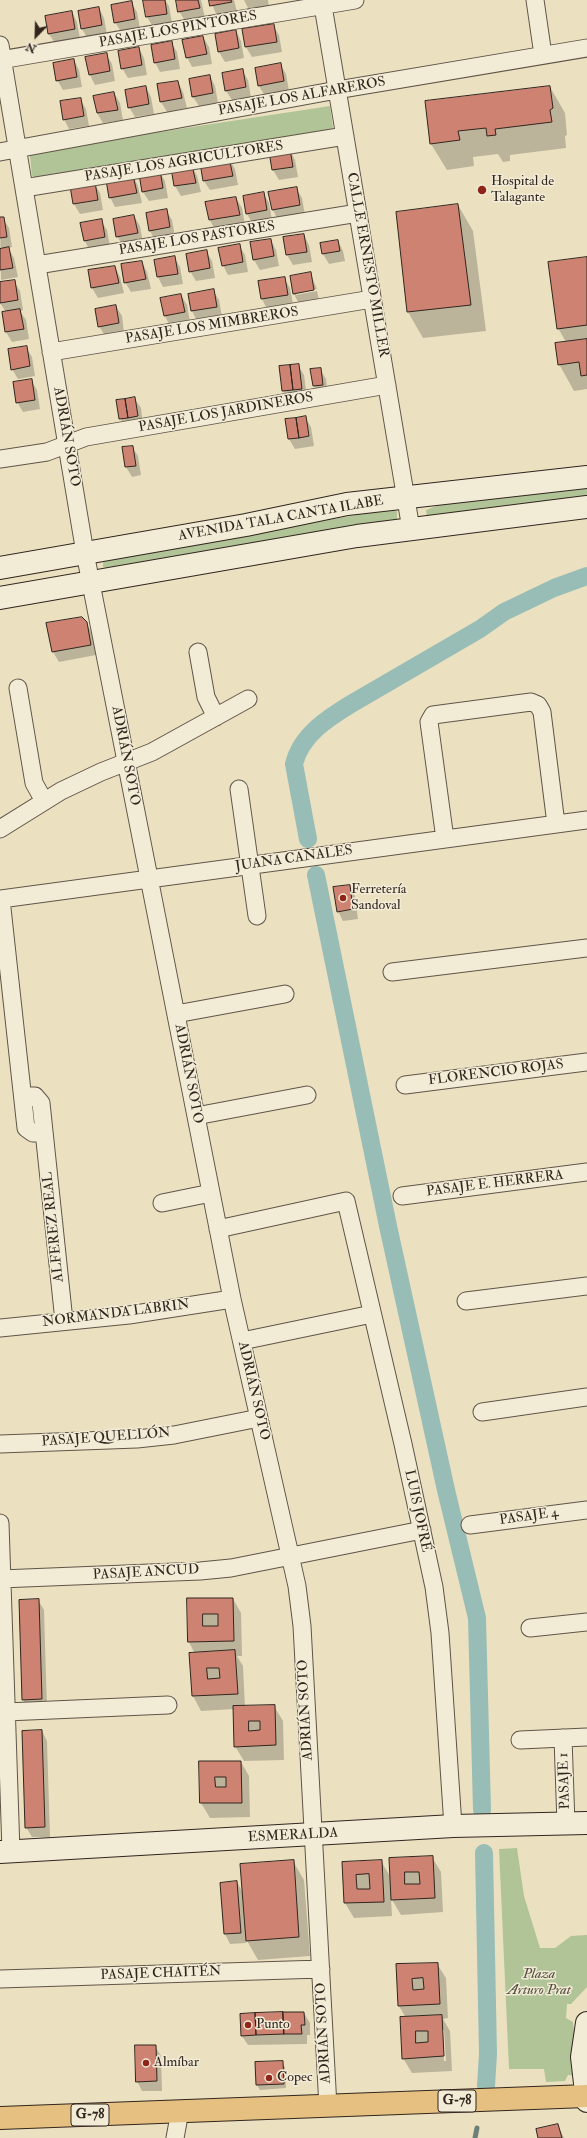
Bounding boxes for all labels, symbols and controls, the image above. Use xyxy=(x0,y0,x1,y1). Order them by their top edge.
street label: PASAJE LOS PINTORES xyxy=(98,8,258,52)
north arrow xyxy=(16,16,56,56)
text: N xyxy=(24,40,38,55)
street label: PASAJE LOS ALFAREROS xyxy=(217,74,387,120)
street label: PASAJE LOS AGRICULTORES xyxy=(83,138,285,186)
street label: CALLE ERNESTO MILLER xyxy=(342,171,392,359)
place label: Hospital de Talagante xyxy=(491,174,554,206)
marker: Hospital de Talagante xyxy=(476,184,488,196)
street label: PASAJE LOS PASTORES xyxy=(118,218,276,260)
street label: PASAJE LOS MIMBREROS xyxy=(124,304,300,348)
street label: ADRIÁN SOTO xyxy=(49,386,83,488)
street label: PASAJE LOS JARDINEROS xyxy=(137,389,315,437)
street label: AVENIDA TALA CANTA ILABE xyxy=(177,493,385,545)
street label: ADRIÁN SOTO xyxy=(107,705,143,807)
street label: JUANA CANALES xyxy=(234,842,354,876)
place label: Ferretería Sandoval xyxy=(351,882,407,914)
marker: Ferretería Sandoval xyxy=(338,893,348,903)
street label: ADRIÁN SOTO xyxy=(170,1023,206,1125)
street label: FLORENCIO ROJAS xyxy=(427,1056,565,1090)
street label: PASAJE E. HERRERA xyxy=(425,1167,565,1201)
street label: ALFEREZ REAL xyxy=(40,1171,68,1283)
street label: NORMANDA LABRIN xyxy=(41,1297,191,1331)
street label: ADRIÁN SOTO xyxy=(233,1340,273,1442)
street label: PASAJE QUELLÓN xyxy=(41,1425,171,1451)
street label: LUIS JOFRÉ xyxy=(400,1468,434,1554)
street label: PASAJE 4 xyxy=(498,1505,560,1529)
street label: PASAJE ANCUD xyxy=(92,1562,200,1584)
street label: ADRIÁN SOTO xyxy=(295,1659,317,1761)
street label: PASAJE 1 xyxy=(556,1752,574,1810)
street label: ESMERALDA xyxy=(247,1825,339,1847)
street label: PASAJE CHAITÉN xyxy=(100,1963,222,1985)
park label: Plaza Arturo Prat xyxy=(507,1967,571,2000)
street label: ADRIÁN SOTO xyxy=(313,1982,335,2084)
place label: Punto xyxy=(256,2017,290,2033)
marker: Punto xyxy=(243,2020,253,2030)
place label: Almíbar xyxy=(154,2055,199,2071)
marker: Almíbar xyxy=(141,2058,151,2068)
place label: Copec xyxy=(277,2070,313,2086)
marker: Copec xyxy=(264,2073,274,2083)
road number: G-78 xyxy=(438,2090,476,2112)
road number: G-78 xyxy=(71,2104,109,2126)

